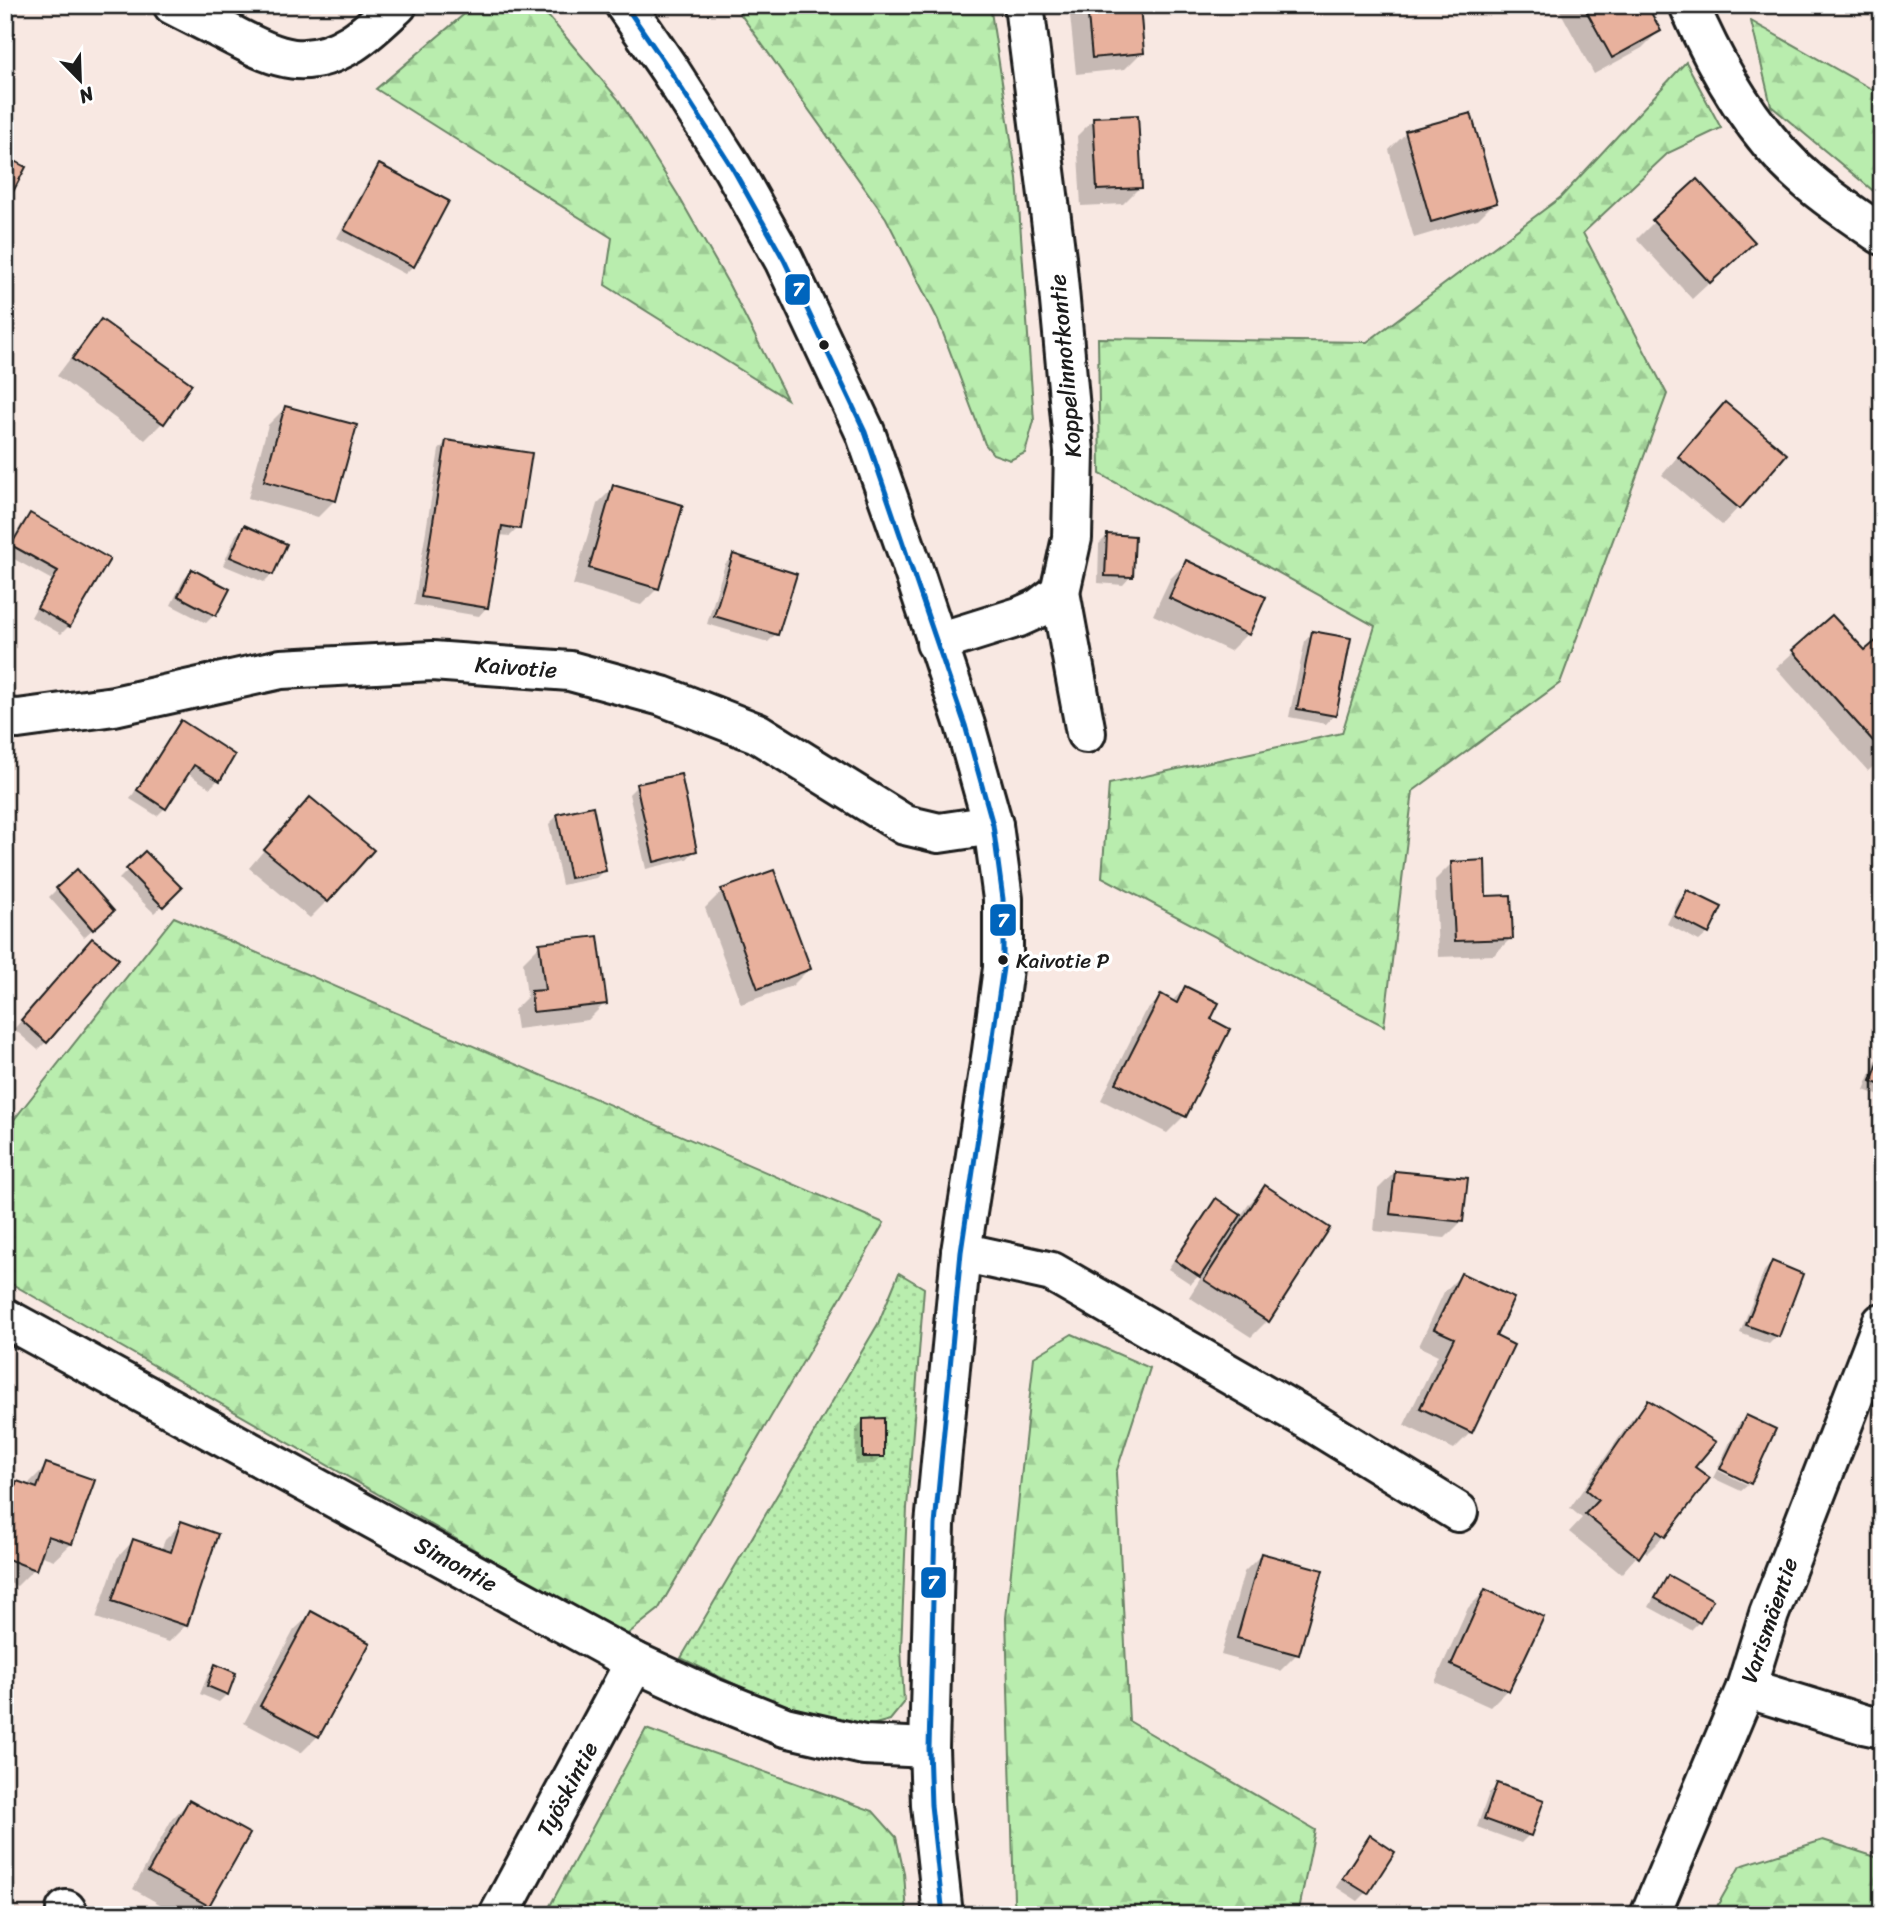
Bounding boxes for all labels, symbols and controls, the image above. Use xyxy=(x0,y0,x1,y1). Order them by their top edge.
north arrow xyxy=(46,46,116,116)
text: N xyxy=(73,77,100,113)
street label: Koppelinnotkontie xyxy=(1037,272,1094,459)
line badge: 7 xyxy=(784,273,811,306)
text: 7 xyxy=(793,273,806,306)
unlabelled marker xyxy=(817,338,831,352)
street label: Kaivotie xyxy=(474,644,559,691)
line badge: 7 xyxy=(989,903,1017,937)
text: 7 xyxy=(998,904,1011,937)
place label: Kaivotie P xyxy=(1016,942,1109,980)
marker: Kaivotie P xyxy=(996,953,1010,967)
street label: Simontie xyxy=(406,1525,505,1604)
street label: Varismäentie xyxy=(1729,1551,1810,1689)
line badge: 7 xyxy=(920,1566,947,1599)
text: 7 xyxy=(928,1566,941,1599)
street label: Työskintie xyxy=(525,1734,610,1844)

